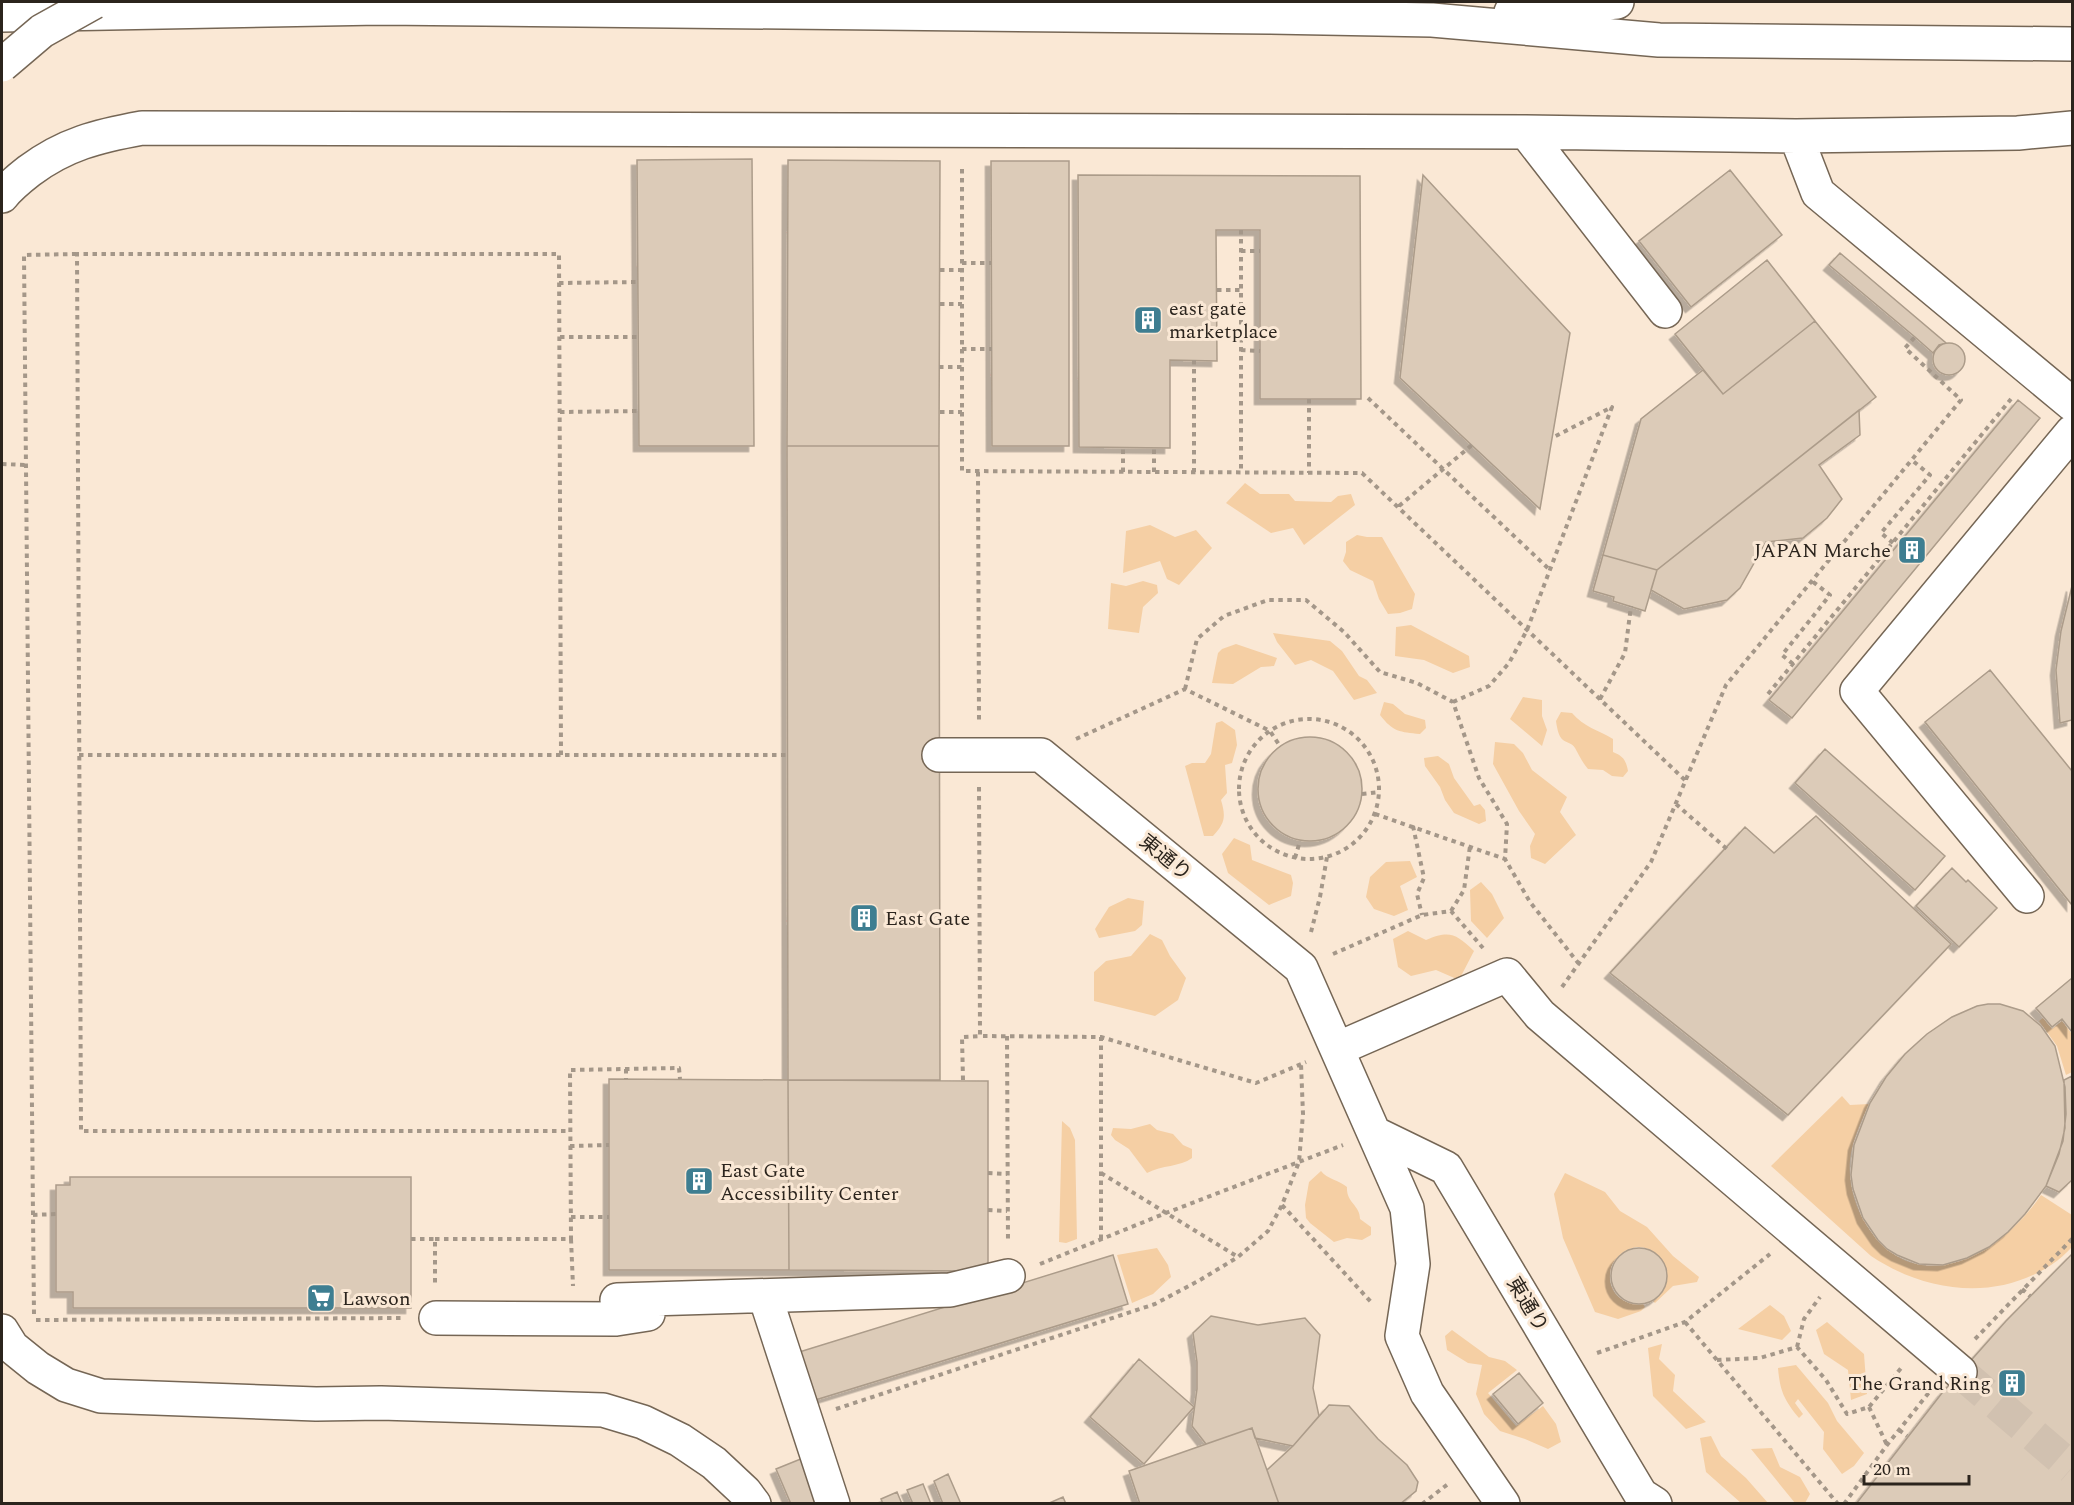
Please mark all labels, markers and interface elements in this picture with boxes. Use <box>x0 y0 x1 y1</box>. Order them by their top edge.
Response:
place label: east gate marketplace <box>1169 294 1278 347</box>
building icon: east gate marketplace <box>1132 304 1164 336</box>
building icon: JAPAN Marche <box>1896 534 1928 566</box>
place label: JAPAN Marche <box>1754 536 1891 566</box>
street label: 東通り <box>1133 827 1198 888</box>
building icon: East Gate <box>848 902 880 934</box>
place label: East Gate <box>885 904 970 934</box>
place label: East Gate Accessibility Center <box>720 1156 899 1209</box>
building icon: East Gate Accessibility Center <box>683 1165 715 1197</box>
street label: 東通り <box>1499 1271 1555 1338</box>
supermarket icon: Lawson <box>305 1282 337 1314</box>
place label: Lawson <box>342 1284 411 1314</box>
building icon: The Grand Ring <box>1996 1367 2028 1399</box>
place label: The Grand Ring <box>1848 1369 1991 1399</box>
scale bar <box>1864 1448 1969 1486</box>
text: 20 m <box>1873 1456 1911 1483</box>

